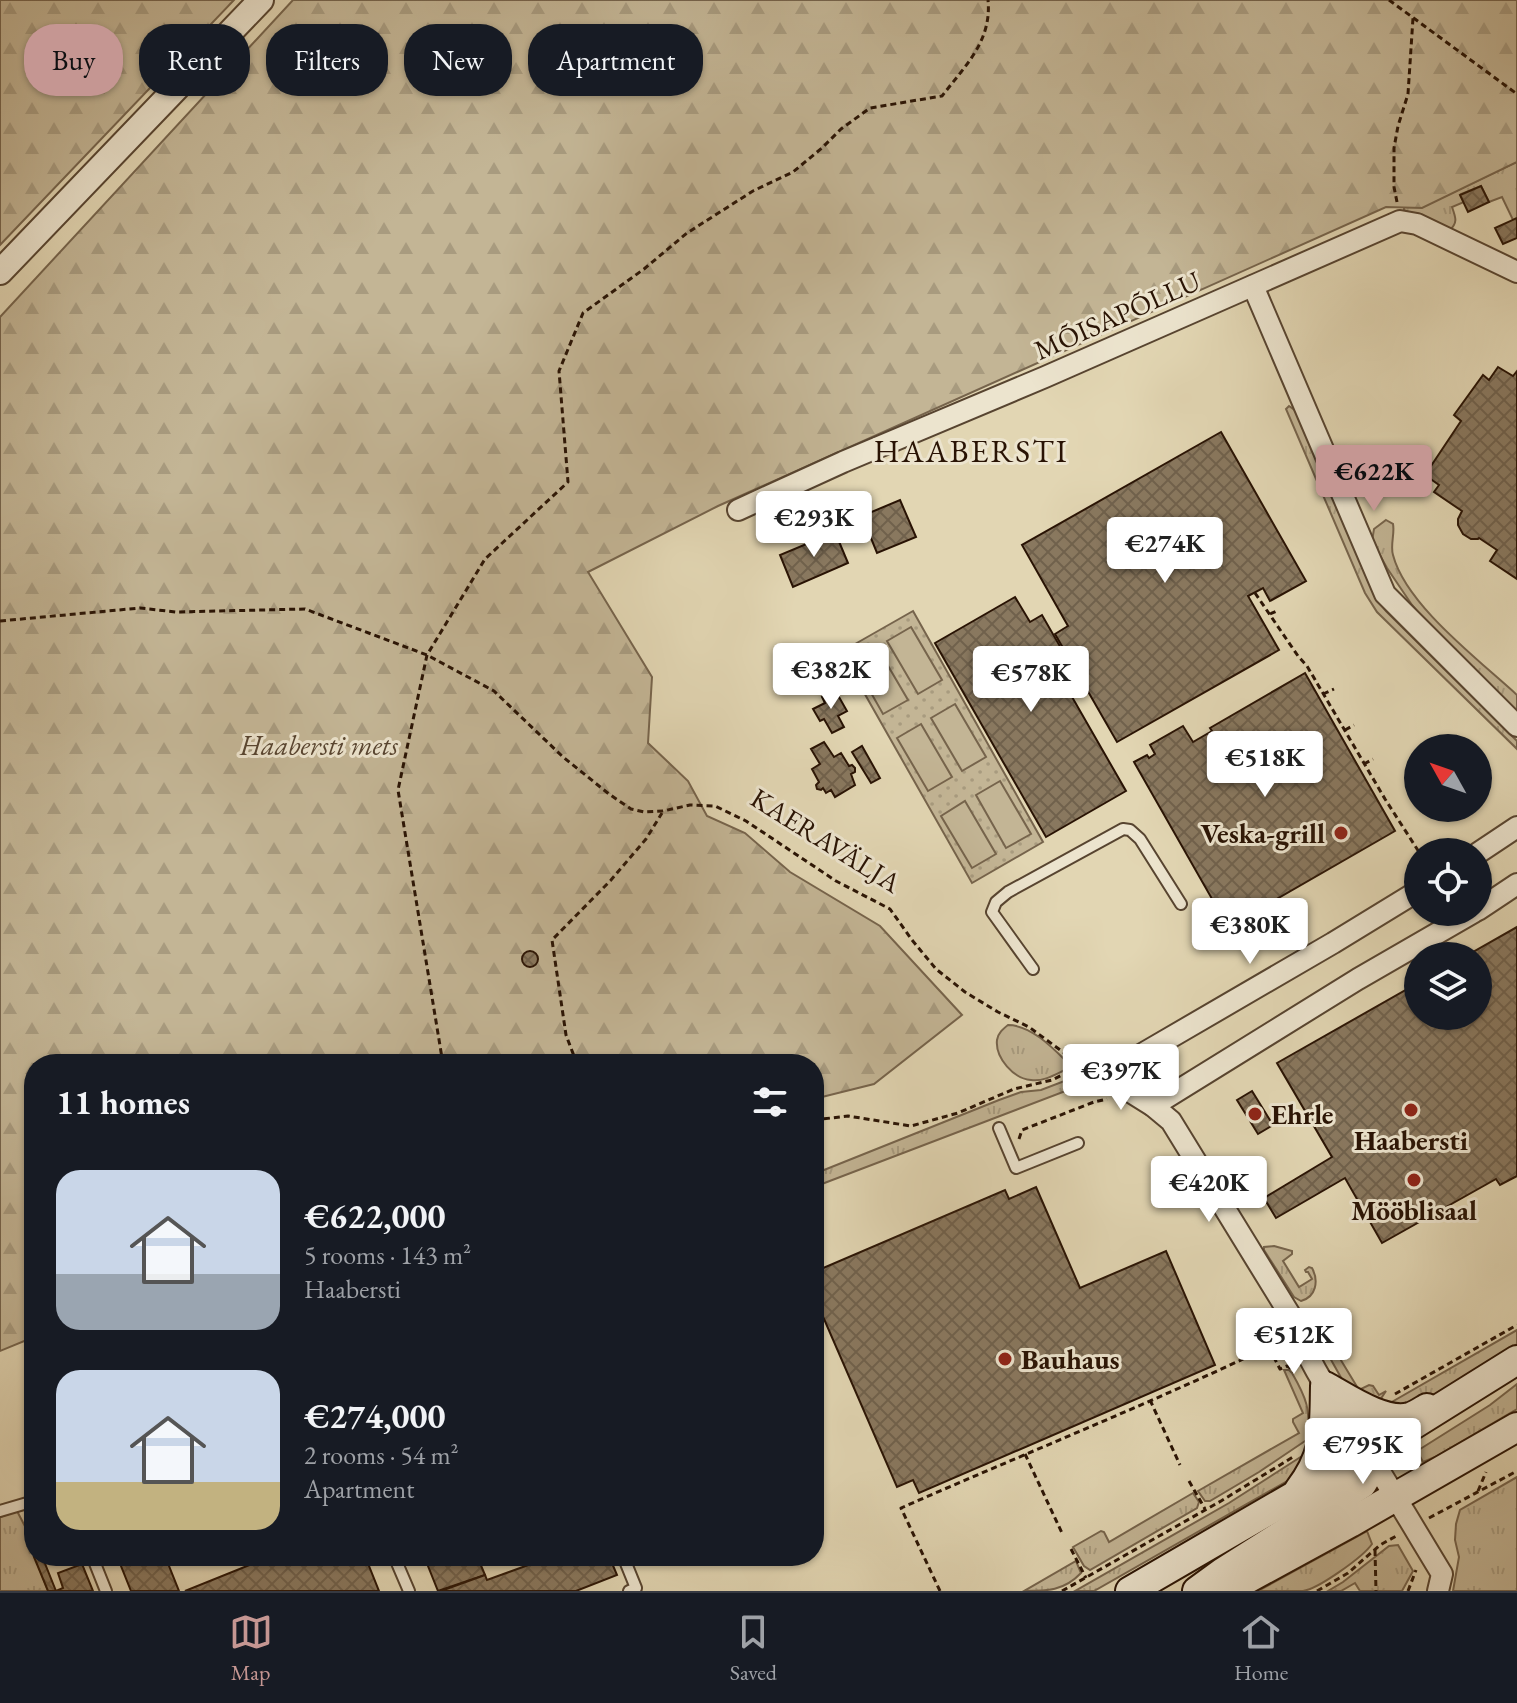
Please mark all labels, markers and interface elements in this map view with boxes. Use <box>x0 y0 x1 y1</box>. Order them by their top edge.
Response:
chip: Buy <box>24 24 123 96</box>
chip: Rent <box>139 24 250 96</box>
chip: Filters <box>266 24 388 96</box>
chip: New <box>404 24 512 96</box>
chip: Apartment <box>528 24 703 96</box>
street label: MÕISAPÕLLU <box>1028 262 1206 368</box>
district label: HAABERSTI <box>873 430 1069 472</box>
pin: €622K <box>1318 445 1430 513</box>
text: €622K <box>1334 454 1414 488</box>
pin: €293K <box>758 491 870 559</box>
text: €293K <box>774 500 854 534</box>
pin: €274K <box>1109 517 1221 585</box>
text: €274K <box>1125 526 1205 560</box>
pin: €382K <box>775 643 887 711</box>
pin: €578K <box>975 646 1087 714</box>
text: €382K <box>791 652 871 686</box>
text: €578K <box>991 655 1071 689</box>
park label: Haabersti mets <box>239 727 398 763</box>
pin: €518K <box>1209 731 1321 799</box>
north arrow <box>1404 734 1492 822</box>
map controls <box>1404 734 1492 1030</box>
text: €518K <box>1225 740 1305 774</box>
street label: KAERAVÄLJA <box>744 780 908 901</box>
place label: Veska-grill <box>1201 815 1325 851</box>
marker: Veska-grill <box>1332 824 1350 842</box>
button: locate <box>1404 838 1492 926</box>
pin: €380K <box>1194 898 1306 966</box>
text: €380K <box>1210 907 1290 941</box>
button: layers <box>1404 942 1492 1030</box>
pin: €397K <box>1065 1044 1177 1112</box>
text: €397K <box>1081 1053 1161 1087</box>
text: 11 homes <box>56 1080 190 1124</box>
icon: filters <box>748 1080 792 1124</box>
place label: Ehrle <box>1271 1096 1334 1132</box>
marker: Haabersti <box>1402 1101 1420 1119</box>
marker: Ehrle <box>1246 1105 1264 1123</box>
place label: Haabersti <box>1354 1122 1468 1158</box>
pin: €420K <box>1153 1156 1265 1224</box>
text: €420K <box>1169 1165 1249 1199</box>
marker: Mööblisaal <box>1405 1171 1423 1189</box>
place label: Mööblisaal <box>1351 1192 1477 1228</box>
text: €622,000 <box>304 1194 445 1238</box>
icon: home <box>120 1202 216 1298</box>
text: 5 rooms · 143 m² <box>304 1238 471 1272</box>
text: Haabersti <box>304 1272 401 1306</box>
pin: €512K <box>1238 1308 1350 1376</box>
text: €512K <box>1254 1317 1334 1351</box>
place label: Bauhaus <box>1021 1341 1120 1377</box>
marker: Bauhaus <box>996 1350 1014 1368</box>
text: €274,000 <box>304 1394 445 1438</box>
icon: home <box>120 1402 216 1498</box>
pin: €795K <box>1307 1418 1419 1486</box>
text: €795K <box>1323 1427 1403 1461</box>
text: 2 rooms · 54 m² <box>304 1438 459 1472</box>
text: Apartment <box>304 1472 414 1506</box>
tab: Map <box>229 1610 273 1687</box>
tab: Saved <box>730 1610 777 1687</box>
tab: Home <box>1234 1610 1288 1687</box>

